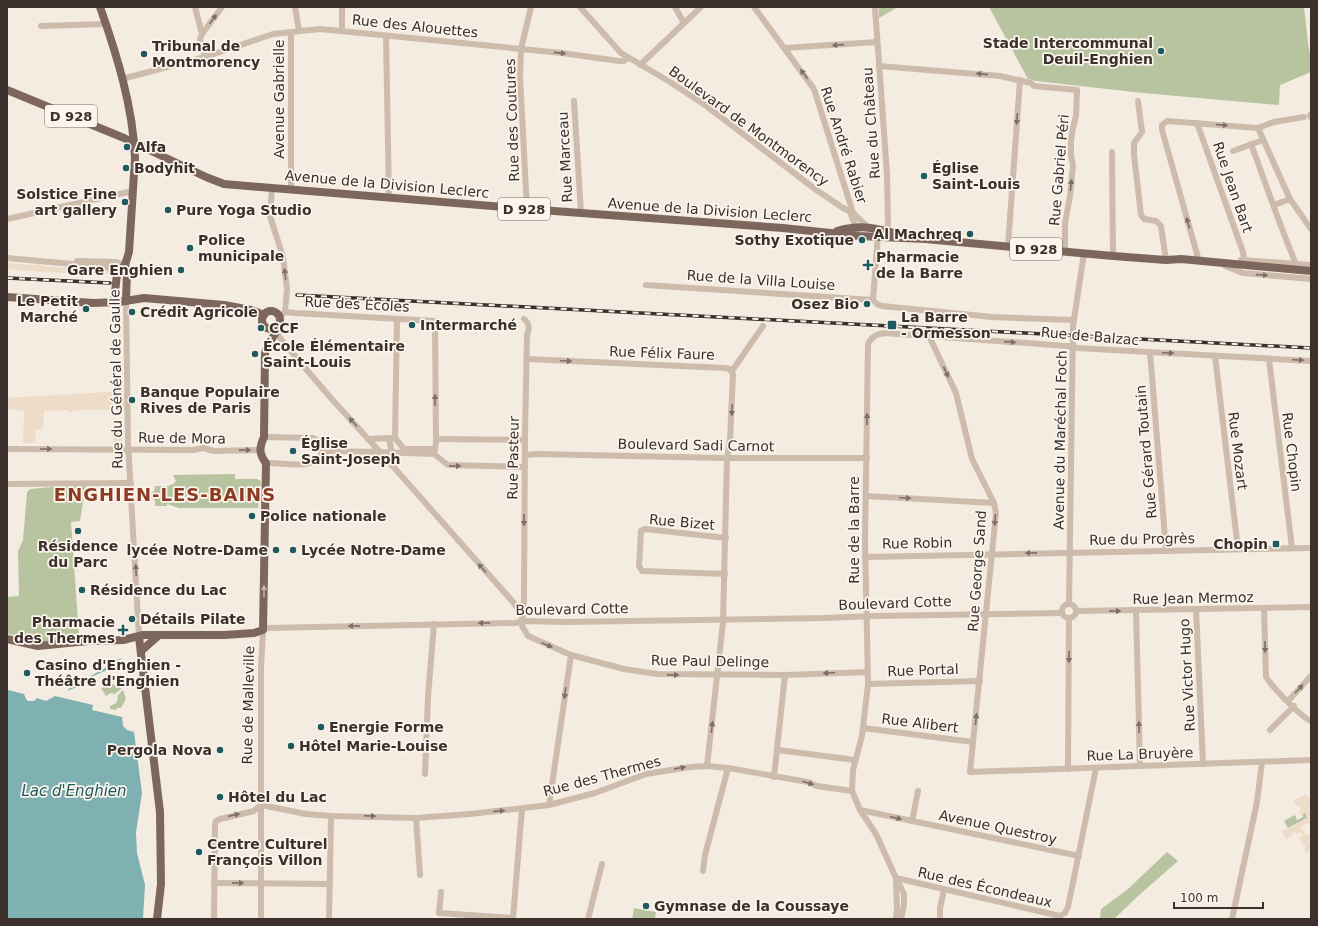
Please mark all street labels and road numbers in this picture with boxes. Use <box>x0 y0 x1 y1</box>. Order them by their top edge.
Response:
street label: Rue des Alouettes <box>351 11 479 41</box>
street label: Avenue Gabrielle <box>271 39 287 159</box>
street label: Rue des Coutures <box>502 58 522 182</box>
street label: Boulevard de Montmorency <box>666 63 832 189</box>
street label: Rue du Château <box>859 67 883 179</box>
street label: Rue André Rabier <box>818 84 871 206</box>
road number: D 928 <box>45 105 97 127</box>
street label: Rue Marceau <box>555 111 575 203</box>
street label: Rue Gabriel Péri <box>1046 113 1072 227</box>
street label: Rue Jean Bart <box>1210 139 1256 235</box>
street label: Avenue de la Division Leclerc <box>284 167 490 201</box>
street label: Avenue de la Division Leclerc <box>607 195 813 225</box>
road number: D 928 <box>498 198 550 220</box>
road number: D 928 <box>1010 238 1062 260</box>
street label: Rue de la Villa Louise <box>686 267 836 293</box>
street label: Rue du Général de Gaulle <box>106 289 126 469</box>
street label: Rue des Écoles <box>304 293 410 315</box>
street label: Rue de Balzac <box>1040 324 1140 348</box>
street label: Rue Félix Faure <box>609 343 715 363</box>
street label: Avenue du Maréchal Foch <box>1050 350 1070 530</box>
street label: Rue Gérard Toutain <box>1132 384 1160 520</box>
street label: Rue Mozart <box>1225 411 1251 492</box>
street label: Rue Chopin <box>1279 411 1305 493</box>
street label: Rue Pasteur <box>504 416 522 500</box>
street label: Rue de Mora <box>138 429 226 447</box>
street label: Boulevard Sadi Carnot <box>617 436 775 454</box>
street label: Rue de la Barre <box>846 476 862 584</box>
street label: Rue George Sand <box>965 510 989 632</box>
street label: Rue Bizet <box>648 511 716 533</box>
street label: Rue du Progrès <box>1089 530 1195 548</box>
street label: Rue Robin <box>882 534 952 552</box>
street label: Rue Jean Mermoz <box>1132 589 1254 607</box>
street label: Boulevard Cotte <box>838 593 952 613</box>
street label: Boulevard Cotte <box>515 600 629 618</box>
street label: Rue Victor Hugo <box>1176 618 1198 732</box>
street label: Rue de Malleville <box>239 646 257 764</box>
street label: Rue Paul Delinge <box>651 652 769 670</box>
street label: Rue Portal <box>887 661 959 679</box>
street label: Rue Alibert <box>881 710 960 736</box>
street label: Rue La Bruyère <box>1086 744 1194 764</box>
street label: Rue des Thermes <box>541 753 663 799</box>
street label: Avenue Questroy <box>938 807 1058 847</box>
street label: Rue des Écondeaux <box>916 864 1054 910</box>

